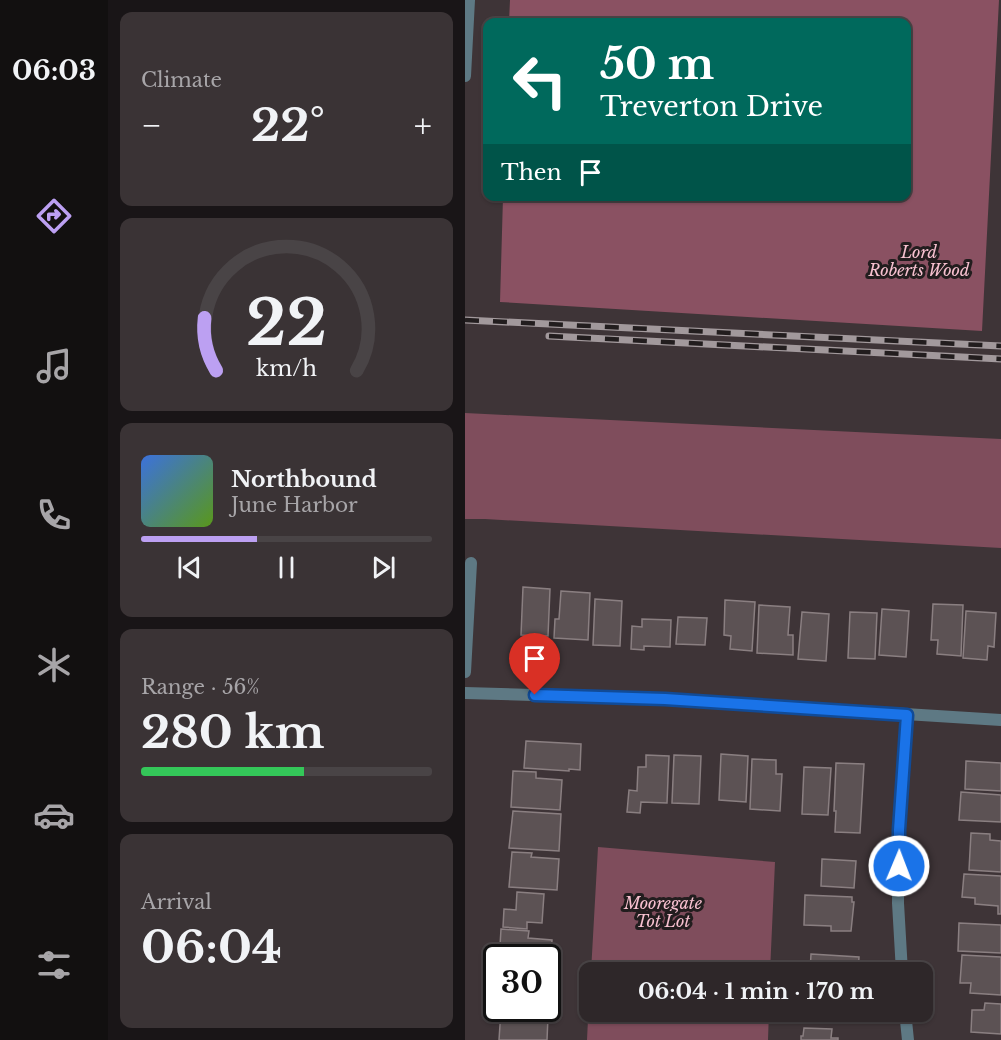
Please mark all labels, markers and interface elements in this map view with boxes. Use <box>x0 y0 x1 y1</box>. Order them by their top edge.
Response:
text: 50 m <box>600 38 714 90</box>
icon: left <box>501 42 579 120</box>
text: 06:03 <box>12 54 96 87</box>
text: Climate <box>141 68 222 92</box>
text: Treverton Drive <box>600 90 823 123</box>
text: 22° <box>251 97 325 153</box>
text: − <box>141 105 162 146</box>
text: + <box>414 105 432 146</box>
icon: arrive <box>574 156 607 189</box>
text: Then <box>501 159 562 186</box>
icon: directions <box>33 195 75 237</box>
park label: Lord Roberts Wood <box>867 242 970 280</box>
text: 22 <box>246 285 327 363</box>
icon: music <box>33 345 75 387</box>
text: km/h <box>256 356 317 383</box>
text: Northbound <box>231 466 377 493</box>
text: June Harbor <box>231 493 358 517</box>
icon: phone <box>33 494 75 536</box>
icon: previous <box>173 551 206 584</box>
icon: pause <box>270 551 303 584</box>
icon: next <box>367 551 400 584</box>
pin <box>509 633 560 695</box>
icon: arrive <box>518 642 551 675</box>
icon: climate <box>33 644 75 686</box>
text: Range · 56% <box>141 675 260 699</box>
text: 280 km <box>141 704 324 760</box>
icon: car <box>33 794 75 836</box>
position arrow <box>867 834 931 898</box>
text: Arrival <box>141 890 212 914</box>
park label: Mooregate Tot Lot <box>623 893 703 931</box>
text: 06:04 <box>141 919 282 975</box>
icon: filters <box>33 944 75 986</box>
speed limit sign: 30 <box>483 944 561 1022</box>
text: 06:04 · 1 min · 170 m <box>638 978 874 1005</box>

